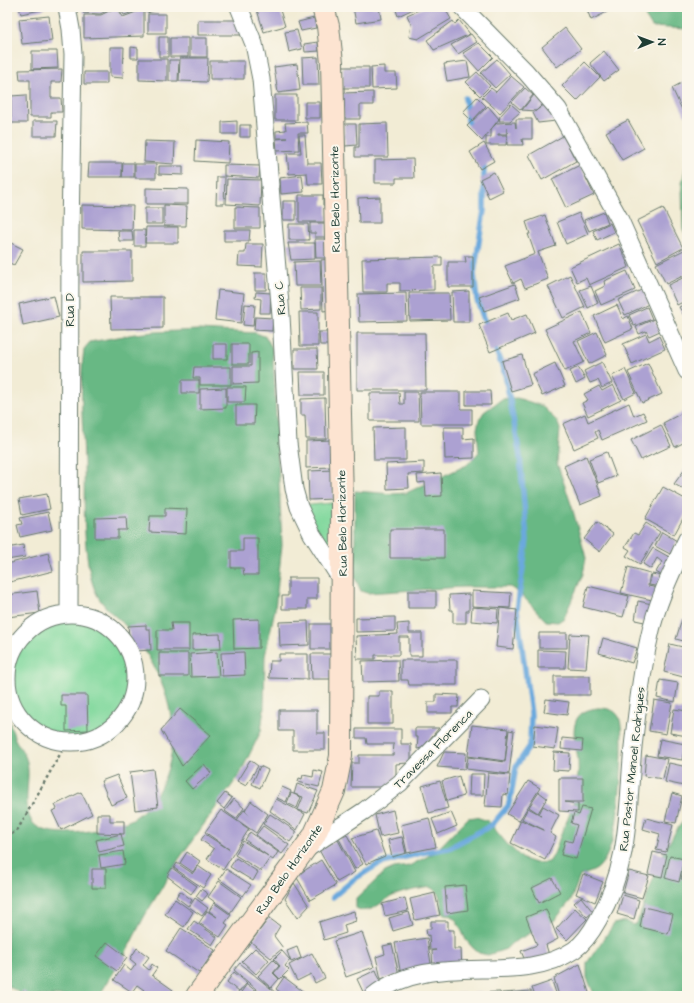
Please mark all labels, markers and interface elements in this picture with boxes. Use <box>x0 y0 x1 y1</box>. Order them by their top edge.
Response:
north arrow <box>632 22 672 62</box>
text: N <box>654 38 669 46</box>
street label: Rua Belo Horizonte <box>326 145 345 252</box>
street label: Rua C <box>271 280 290 316</box>
street label: Rua D <box>62 293 79 327</box>
street label: Rua Belo Horizonte <box>333 469 352 576</box>
street label: Rua Pastor Manoel Rodrigues <box>615 686 651 852</box>
street label: Travessa Florenca <box>390 706 477 793</box>
street label: Rua Belo Horizonte <box>252 820 327 918</box>

